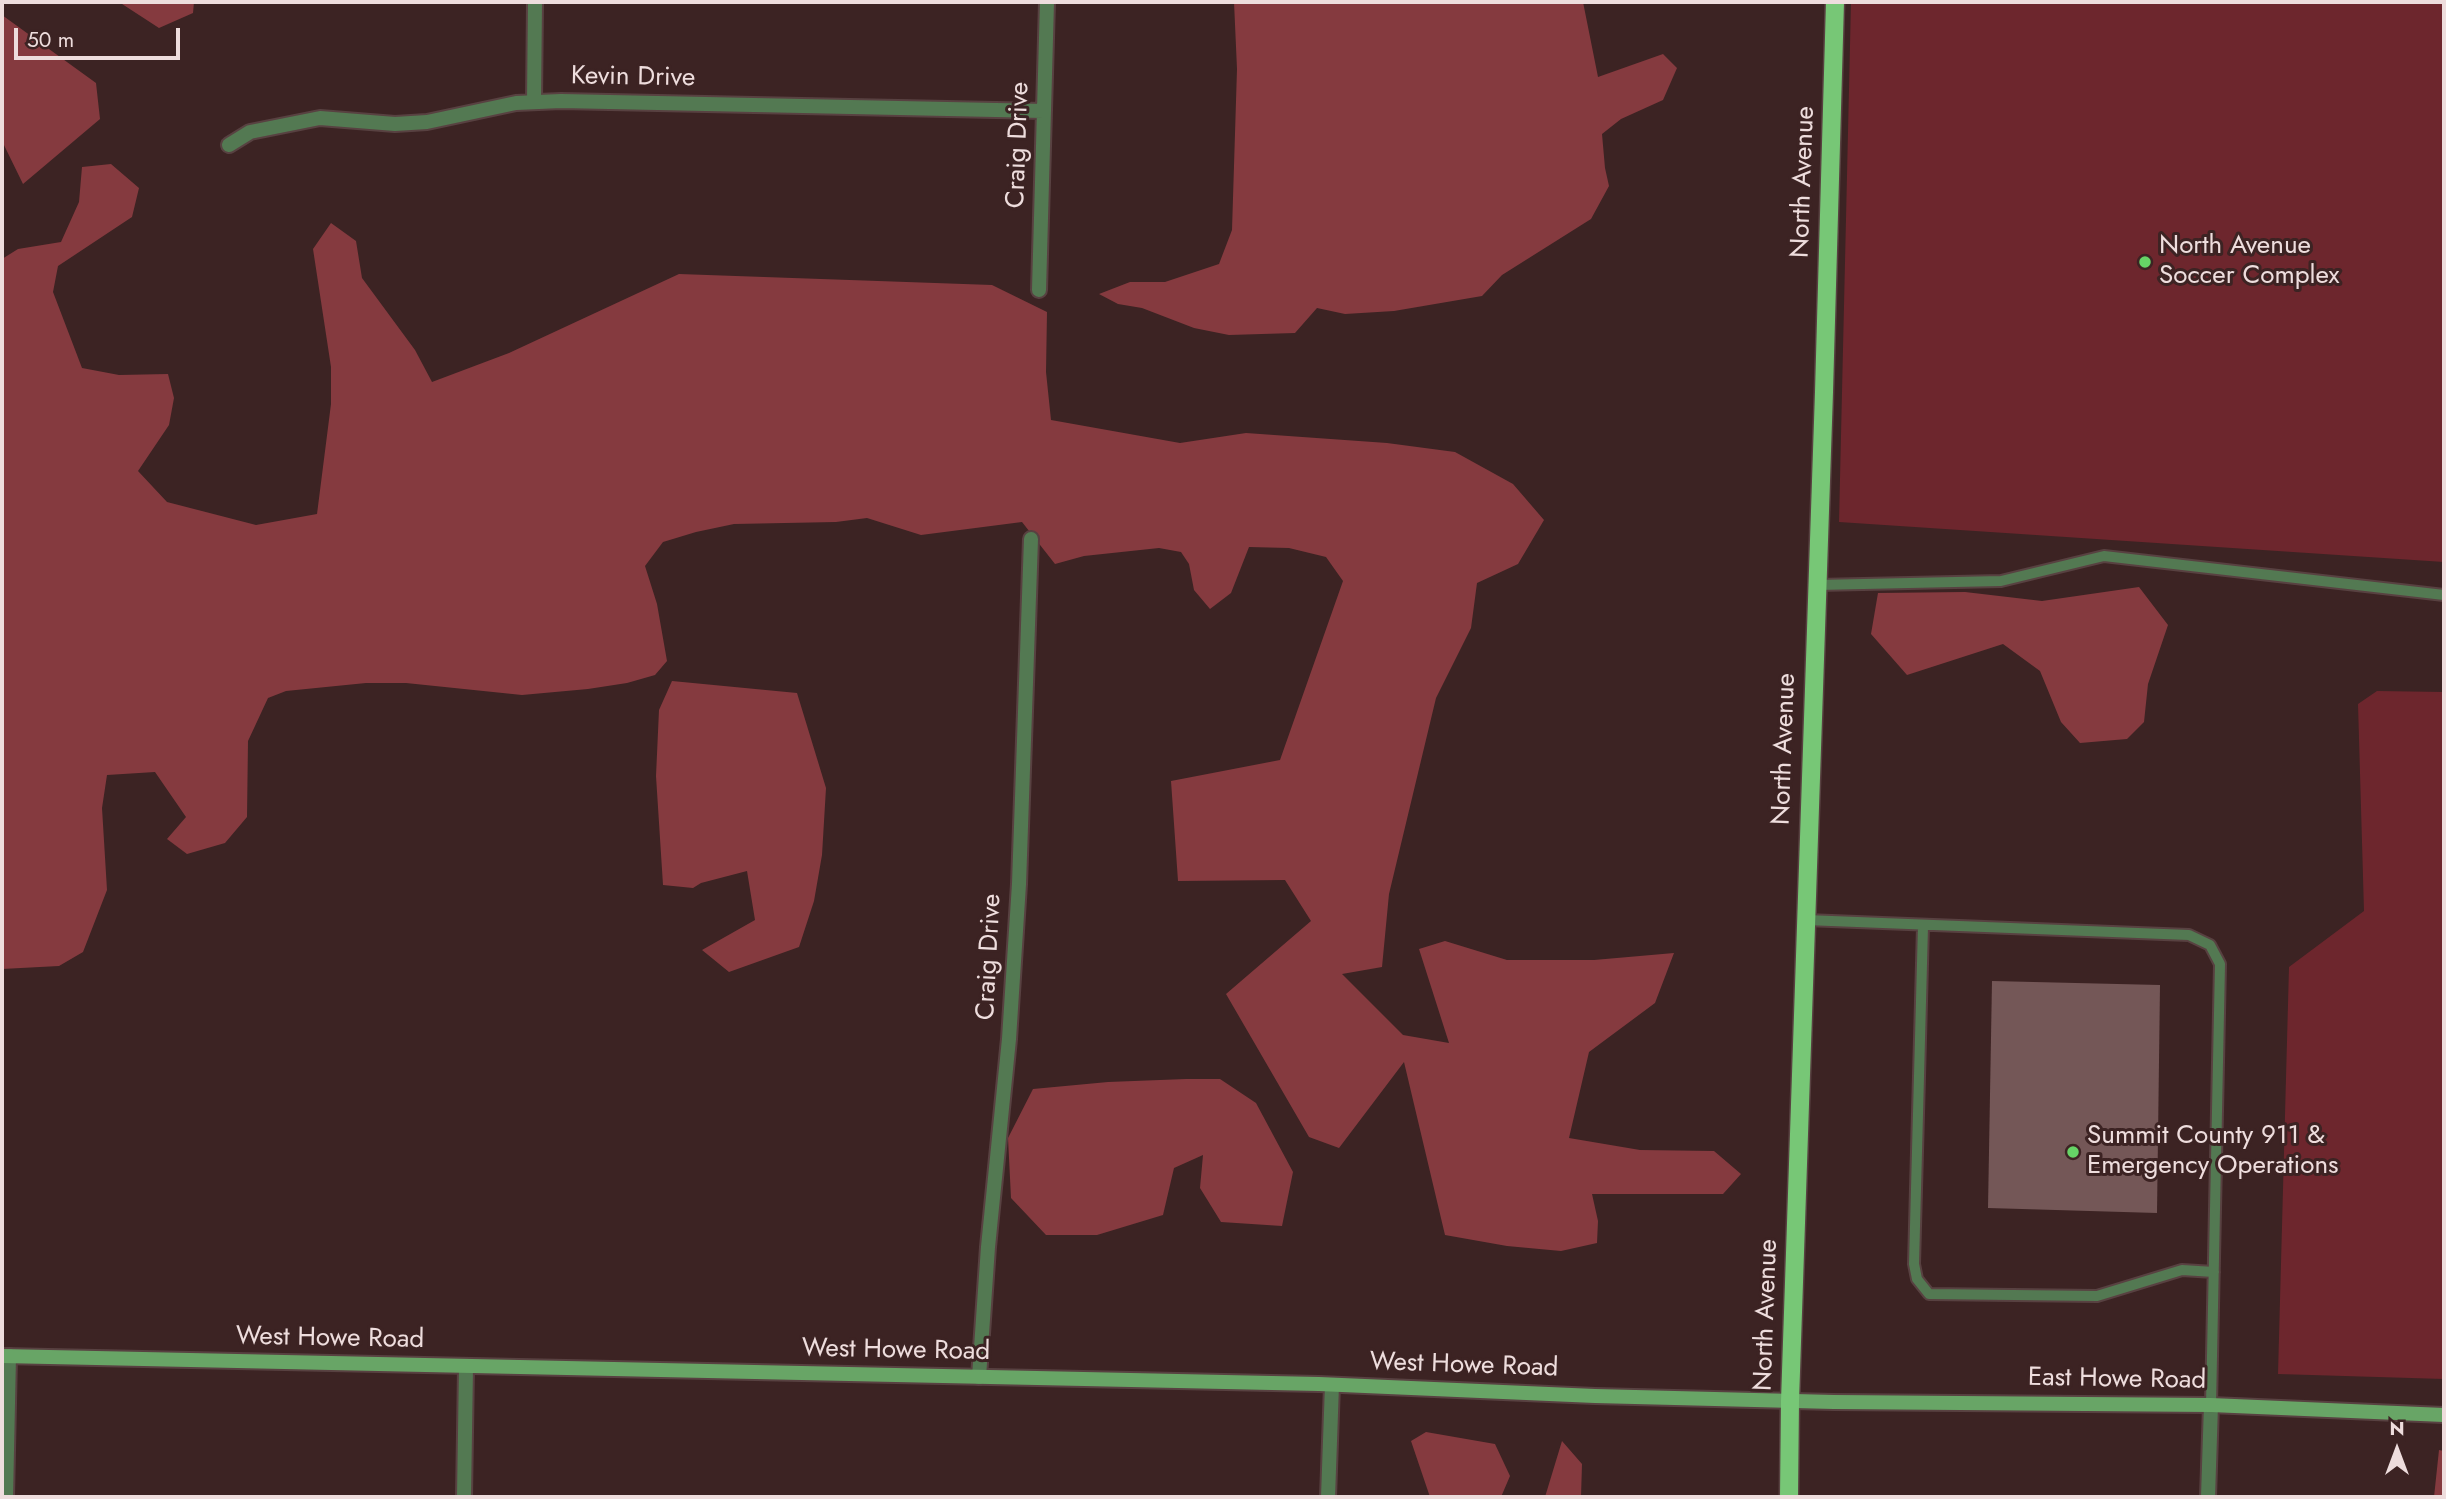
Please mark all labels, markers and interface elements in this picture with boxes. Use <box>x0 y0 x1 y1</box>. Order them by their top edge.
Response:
scale bar <box>18 14 184 58</box>
text: 50 m <box>27 25 74 55</box>
street label: Kevin Drive <box>571 61 695 95</box>
street label: Craig Drive <box>1001 81 1037 209</box>
street label: North Avenue <box>1786 106 1822 258</box>
place label: North Avenue Soccer Complex <box>2159 231 2339 292</box>
marker: North Avenue Soccer Complex <box>2137 254 2153 270</box>
street label: North Avenue <box>1767 673 1803 825</box>
street label: Craig Drive <box>971 893 1009 1021</box>
place label: Summit County 911 & Emergency Operations <box>2087 1121 2339 1182</box>
marker: Summit County 911 & Emergency Operations <box>2065 1144 2081 1160</box>
street label: North Avenue <box>1749 1239 1785 1391</box>
street label: West Howe Road <box>235 1322 425 1356</box>
street label: West Howe Road <box>801 1334 991 1368</box>
street label: West Howe Road <box>1369 1347 1559 1385</box>
street label: East Howe Road <box>2028 1363 2206 1397</box>
north arrow <box>2362 1415 2432 1485</box>
text: N <box>2389 1415 2405 1442</box>

